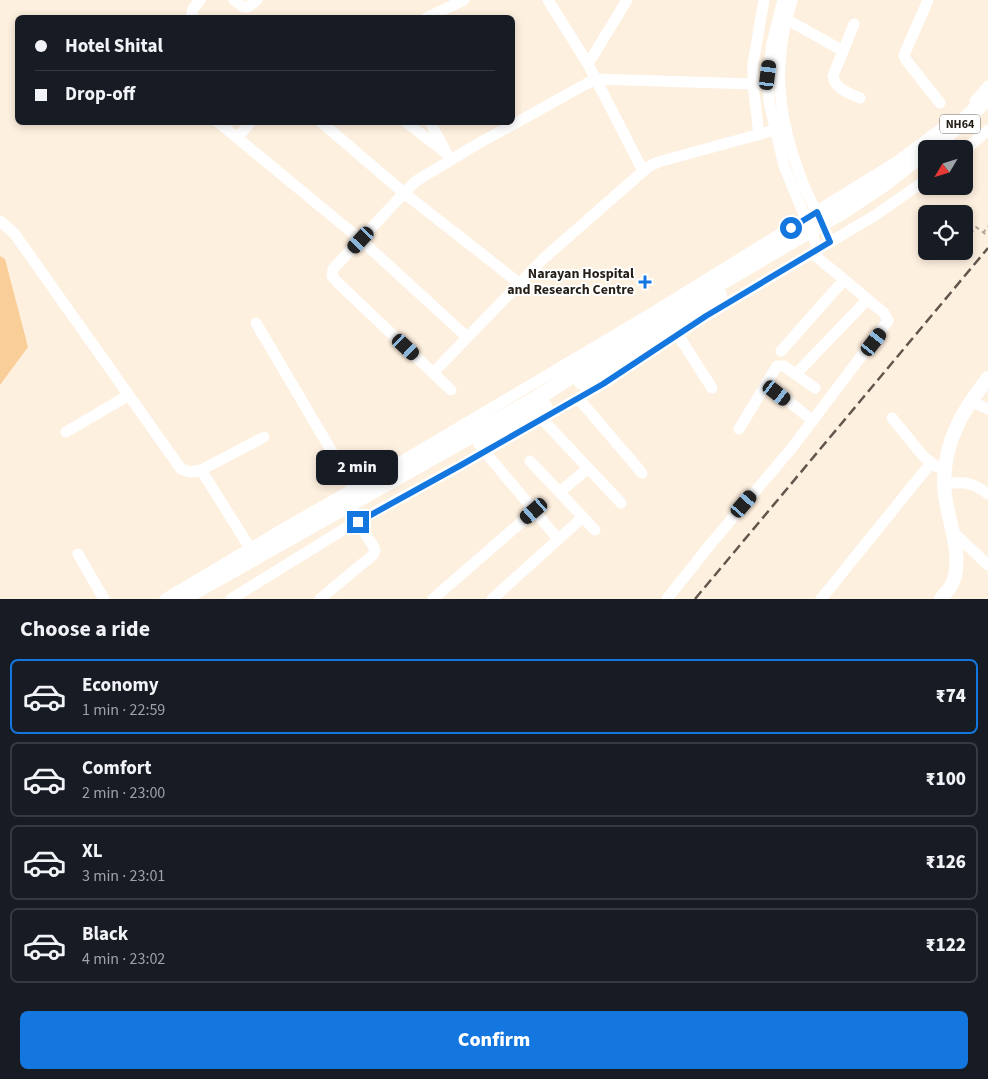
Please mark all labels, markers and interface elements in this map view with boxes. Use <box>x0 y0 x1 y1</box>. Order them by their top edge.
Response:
text: Hotel Shital <box>65 33 163 60</box>
car <box>758 59 777 91</box>
text: Drop-off <box>65 81 135 108</box>
road number: NH64 <box>940 115 980 134</box>
north arrow <box>918 140 972 195</box>
map controls <box>918 140 973 260</box>
button: locate <box>918 205 973 260</box>
route start <box>780 217 802 239</box>
car <box>345 224 376 256</box>
place label: Narayan Hospital and Research Centre <box>507 264 634 300</box>
marker: Narayan Hospital and Research Centre <box>638 275 652 289</box>
car <box>858 326 889 358</box>
car <box>389 331 422 363</box>
car <box>760 378 793 408</box>
callout: 2 min <box>317 450 399 484</box>
text: 2 min <box>337 456 377 478</box>
car <box>728 488 759 520</box>
car <box>517 495 550 527</box>
route end <box>347 511 369 533</box>
text: Choose a ride <box>20 613 150 645</box>
text: Economy <box>82 672 159 699</box>
icon: car <box>22 674 67 719</box>
text: ₹74 <box>936 683 966 710</box>
text: 1 min · 22:59 <box>82 699 165 721</box>
text: Comfort <box>82 755 152 782</box>
icon: car <box>22 757 67 802</box>
text: ₹100 <box>925 766 966 793</box>
text: 2 min · 23:00 <box>82 782 165 804</box>
text: XL <box>82 838 103 865</box>
icon: car <box>22 840 67 885</box>
text: ₹126 <box>925 849 966 876</box>
text: 3 min · 23:01 <box>82 865 165 887</box>
text: Black <box>82 921 128 948</box>
icon: car <box>22 923 67 968</box>
text: ₹122 <box>925 932 966 959</box>
text: 4 min · 23:02 <box>82 948 165 970</box>
button: Confirm <box>20 1011 968 1069</box>

